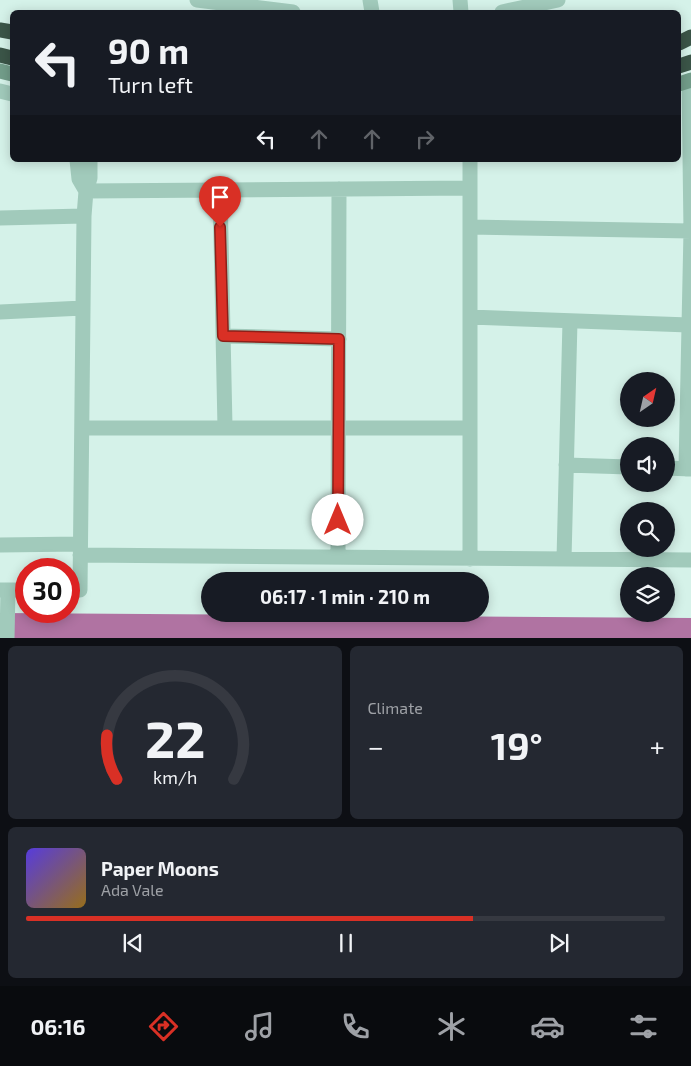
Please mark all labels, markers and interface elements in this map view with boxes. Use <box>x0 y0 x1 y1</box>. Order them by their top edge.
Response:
text: 90 m <box>108 29 189 71</box>
icon: left <box>25 30 90 95</box>
text: Turn left <box>108 71 193 97</box>
icon: left <box>252 125 280 153</box>
icon: ahead <box>305 125 333 153</box>
icon: ahead <box>358 125 386 153</box>
icon: right <box>411 125 439 153</box>
pin <box>199 176 241 227</box>
icon: arrive <box>206 183 234 211</box>
north arrow <box>620 372 675 428</box>
map controls <box>620 372 675 622</box>
button: sound <box>620 437 675 492</box>
position arrow <box>311 493 363 545</box>
button: search <box>620 502 675 557</box>
speed limit sign: 30 <box>15 558 80 623</box>
button: layers <box>620 567 675 622</box>
text: 06:17 · 1 min · 210 m <box>260 585 430 608</box>
text: Climate <box>368 698 423 717</box>
text: 22 <box>145 706 205 768</box>
text: 19° <box>491 722 543 768</box>
text: − <box>368 729 384 763</box>
text: + <box>650 729 665 763</box>
text: km/h <box>153 766 197 788</box>
text: Paper Moons <box>101 857 219 880</box>
text: Ada Vale <box>101 880 164 899</box>
icon: previous <box>119 929 147 957</box>
icon: pause <box>332 929 360 957</box>
icon: next <box>545 929 573 957</box>
icon: directions <box>146 1009 181 1044</box>
icon: music <box>242 1009 277 1044</box>
icon: phone <box>338 1009 373 1044</box>
icon: climate <box>434 1009 469 1044</box>
icon: car <box>530 1009 565 1044</box>
icon: filters <box>626 1009 661 1044</box>
text: 06:16 <box>30 1013 85 1039</box>

